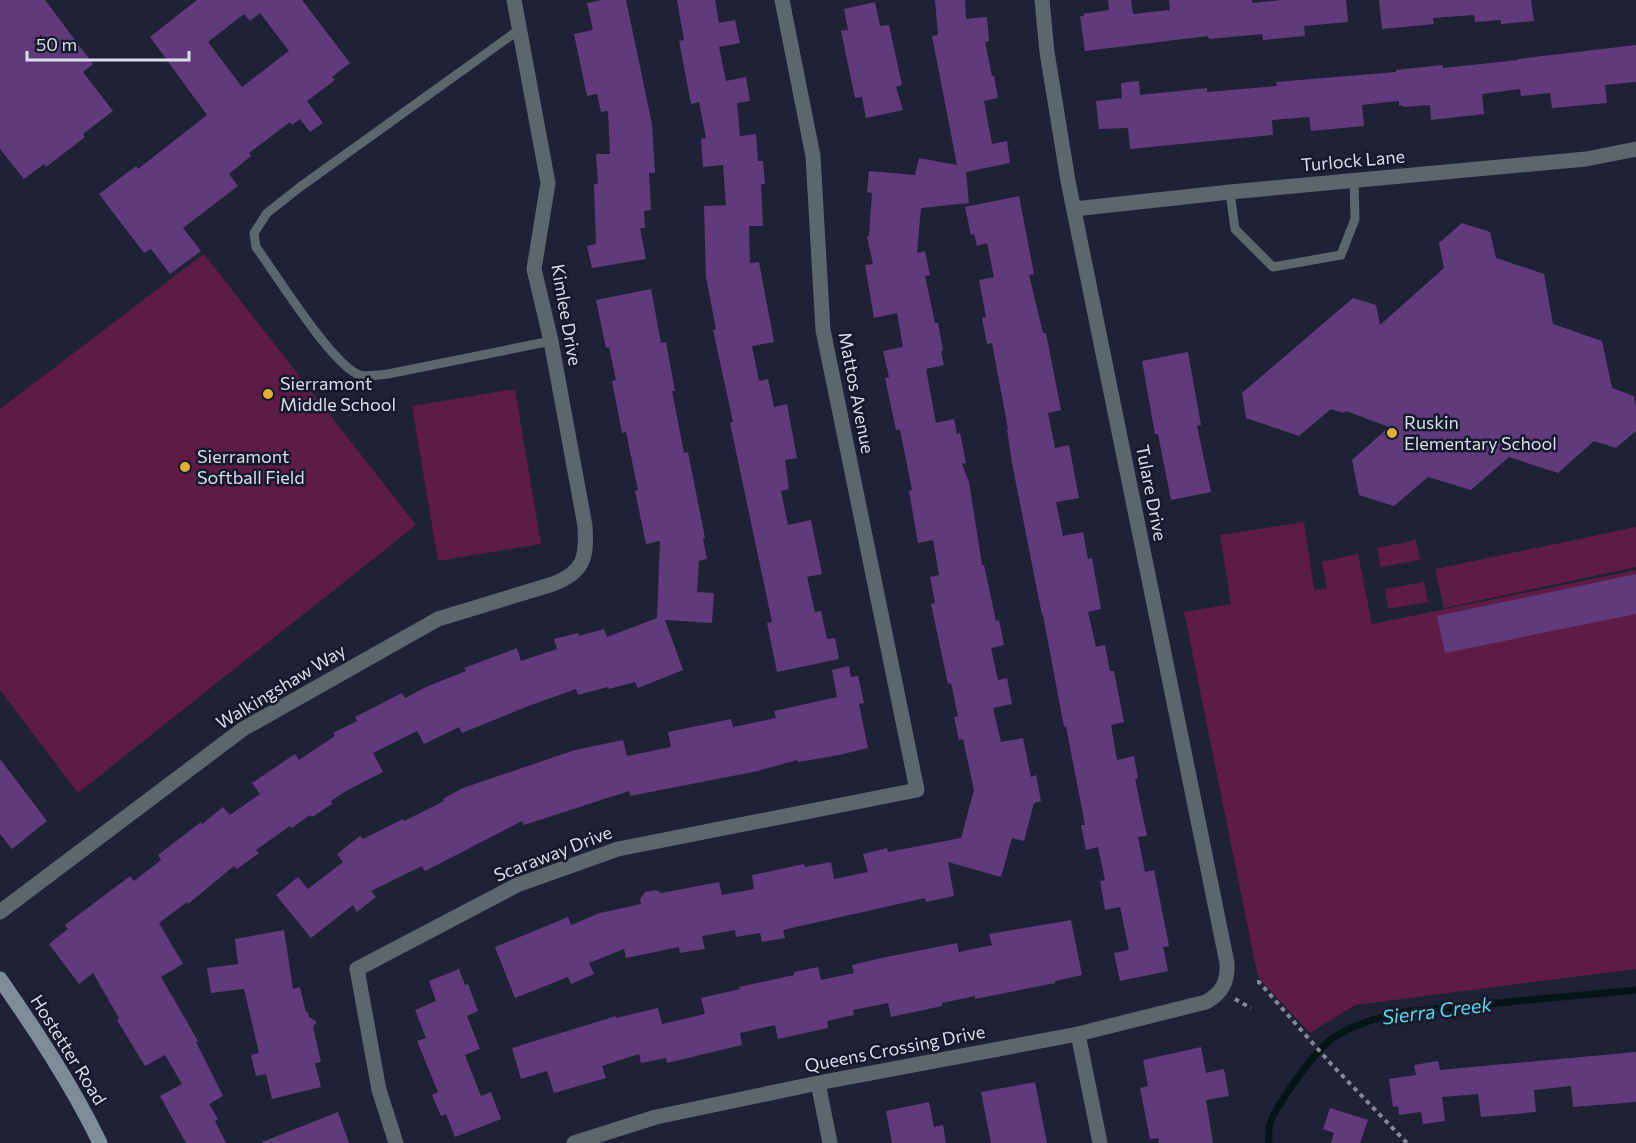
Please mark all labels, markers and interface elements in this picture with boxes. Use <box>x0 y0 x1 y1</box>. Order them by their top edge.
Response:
scale bar <box>27 24 189 62</box>
text: 50 m <box>36 33 77 55</box>
street label: Turlock Lane <box>1300 145 1406 176</box>
street label: Kimlee Drive <box>547 262 587 367</box>
street label: Mattos Avenue <box>834 330 880 455</box>
place label: Sierramont Middle School <box>280 372 396 415</box>
marker: Sierramont Middle School <box>261 387 275 401</box>
place label: Ruskin Elementary School <box>1404 411 1557 454</box>
marker: Ruskin Elementary School <box>1385 426 1399 440</box>
street label: Tulare Drive <box>1132 443 1172 543</box>
place label: Sierramont Softball Field <box>197 445 305 488</box>
marker: Sierramont Softball Field <box>178 460 192 474</box>
street label: Walkingshaw Way <box>212 639 349 734</box>
street label: Scaraway Drive <box>490 820 615 886</box>
street label: Hostetter Road <box>26 990 111 1109</box>
water label: Sierra Creek <box>1380 991 1494 1029</box>
street label: Queens Crossing Drive <box>803 1020 987 1076</box>

